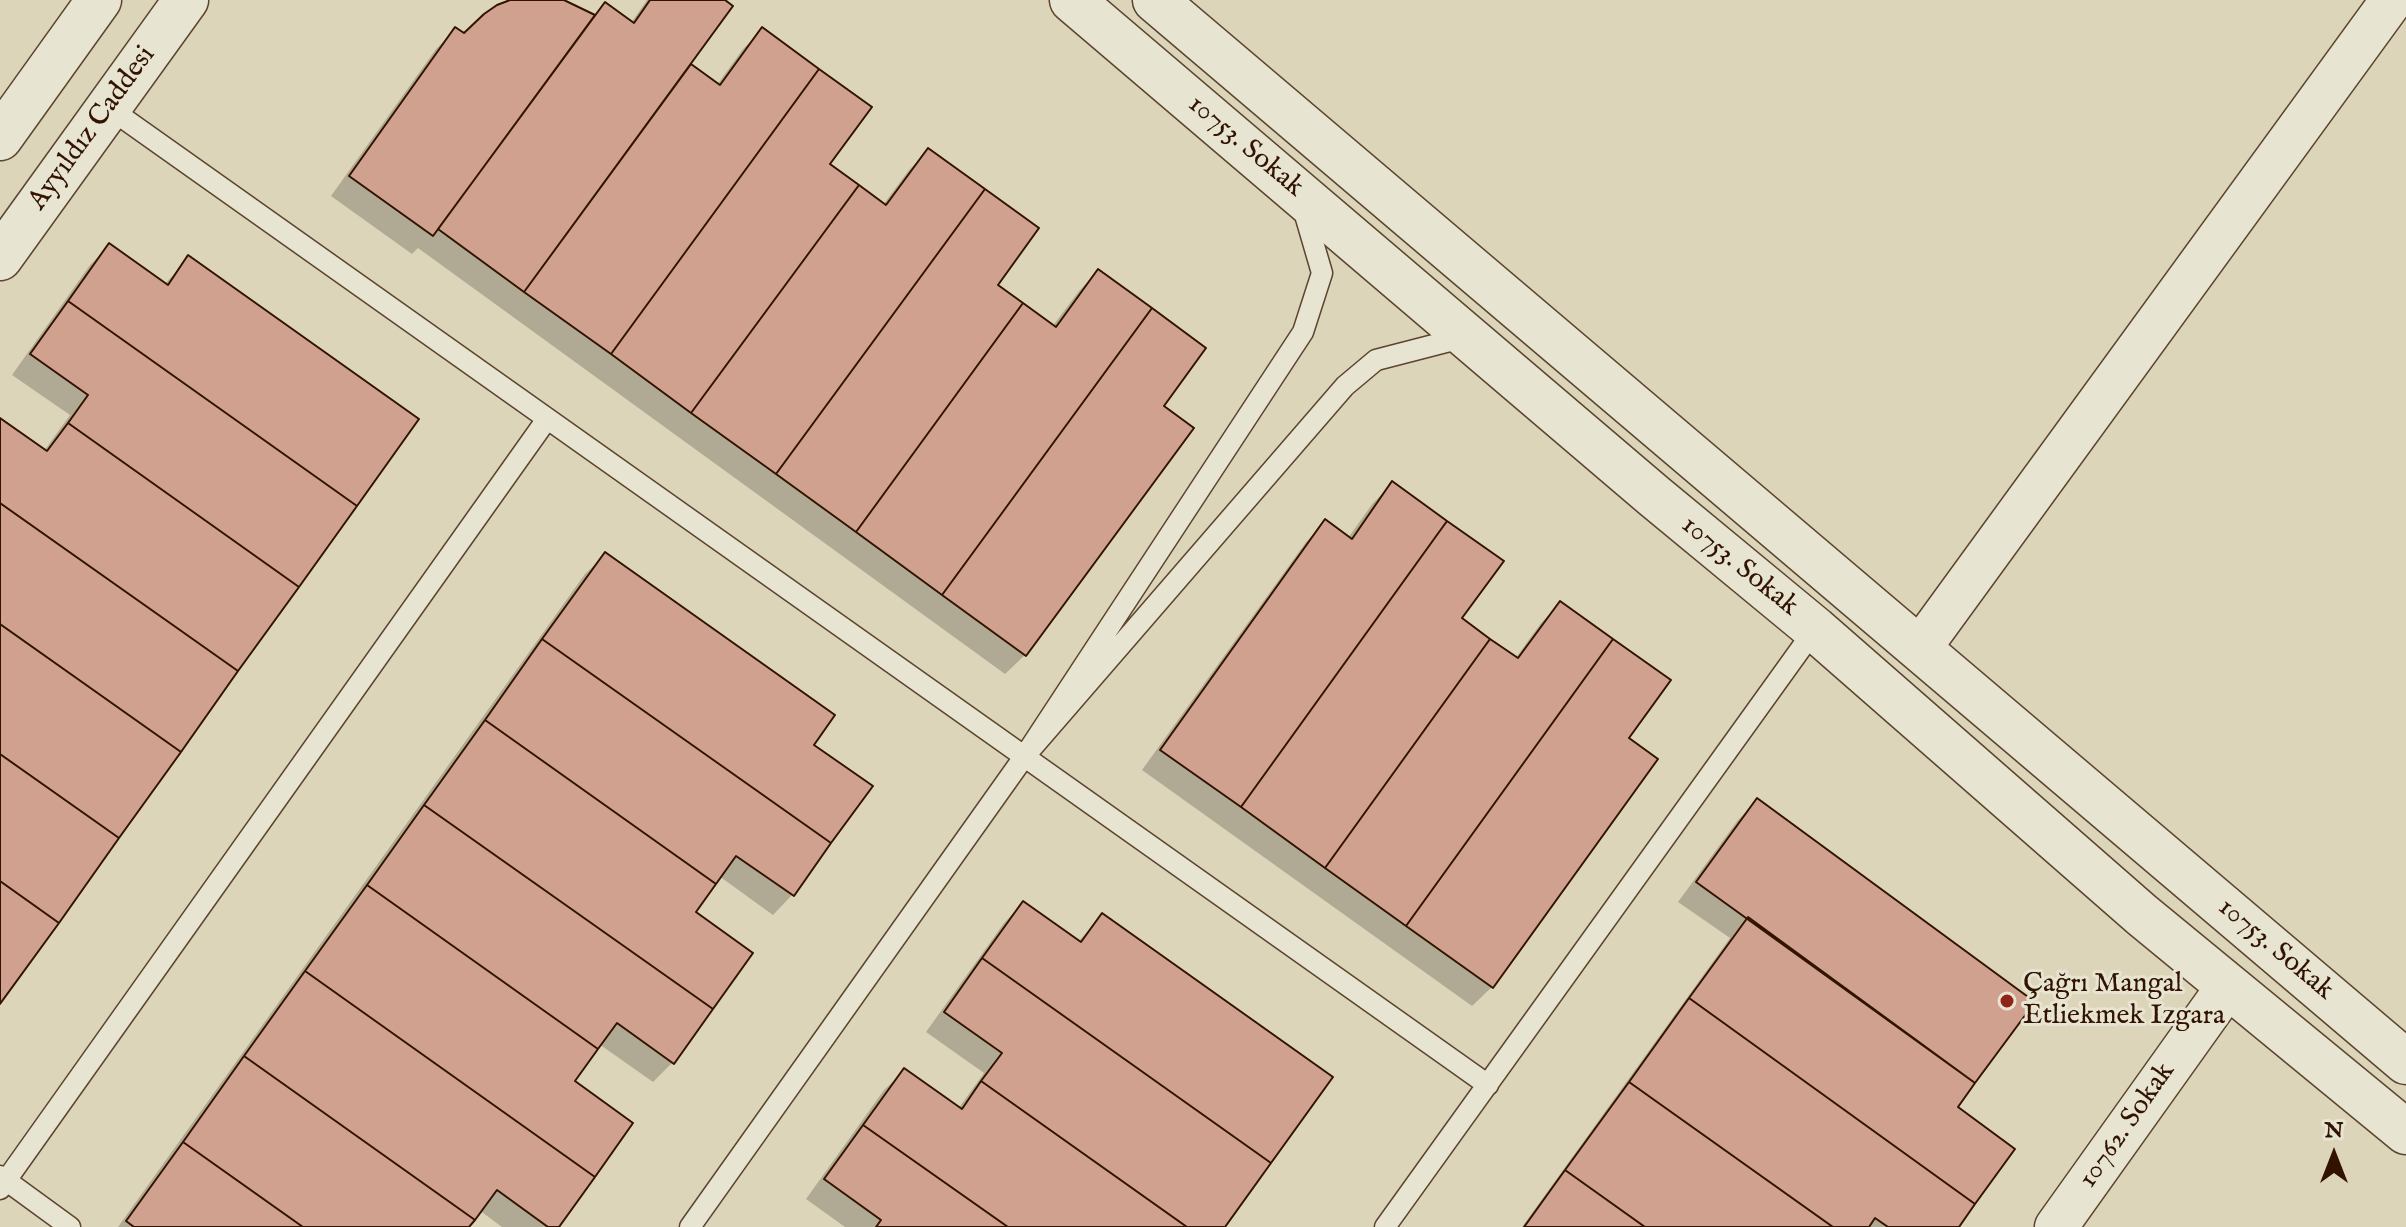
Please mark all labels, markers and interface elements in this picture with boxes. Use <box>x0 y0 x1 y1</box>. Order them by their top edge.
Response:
street label: Ayyıldız Caddesi <box>22 40 164 218</box>
street label: 10753. Sokak <box>1180 89 1310 205</box>
street label: 10753. Sokak <box>1674 509 1804 625</box>
street label: 10753. Sokak <box>2210 892 2340 1008</box>
place label: Çağrı Mangal Etliekmek Izgara <box>2023 968 2225 1034</box>
marker: Çağrı Mangal Etliekmek Izgara <box>1998 992 2016 1010</box>
street label: 10762. Sokak <box>2072 1057 2184 1195</box>
north arrow <box>2294 1115 2374 1195</box>
text: N <box>2324 1117 2344 1145</box>

